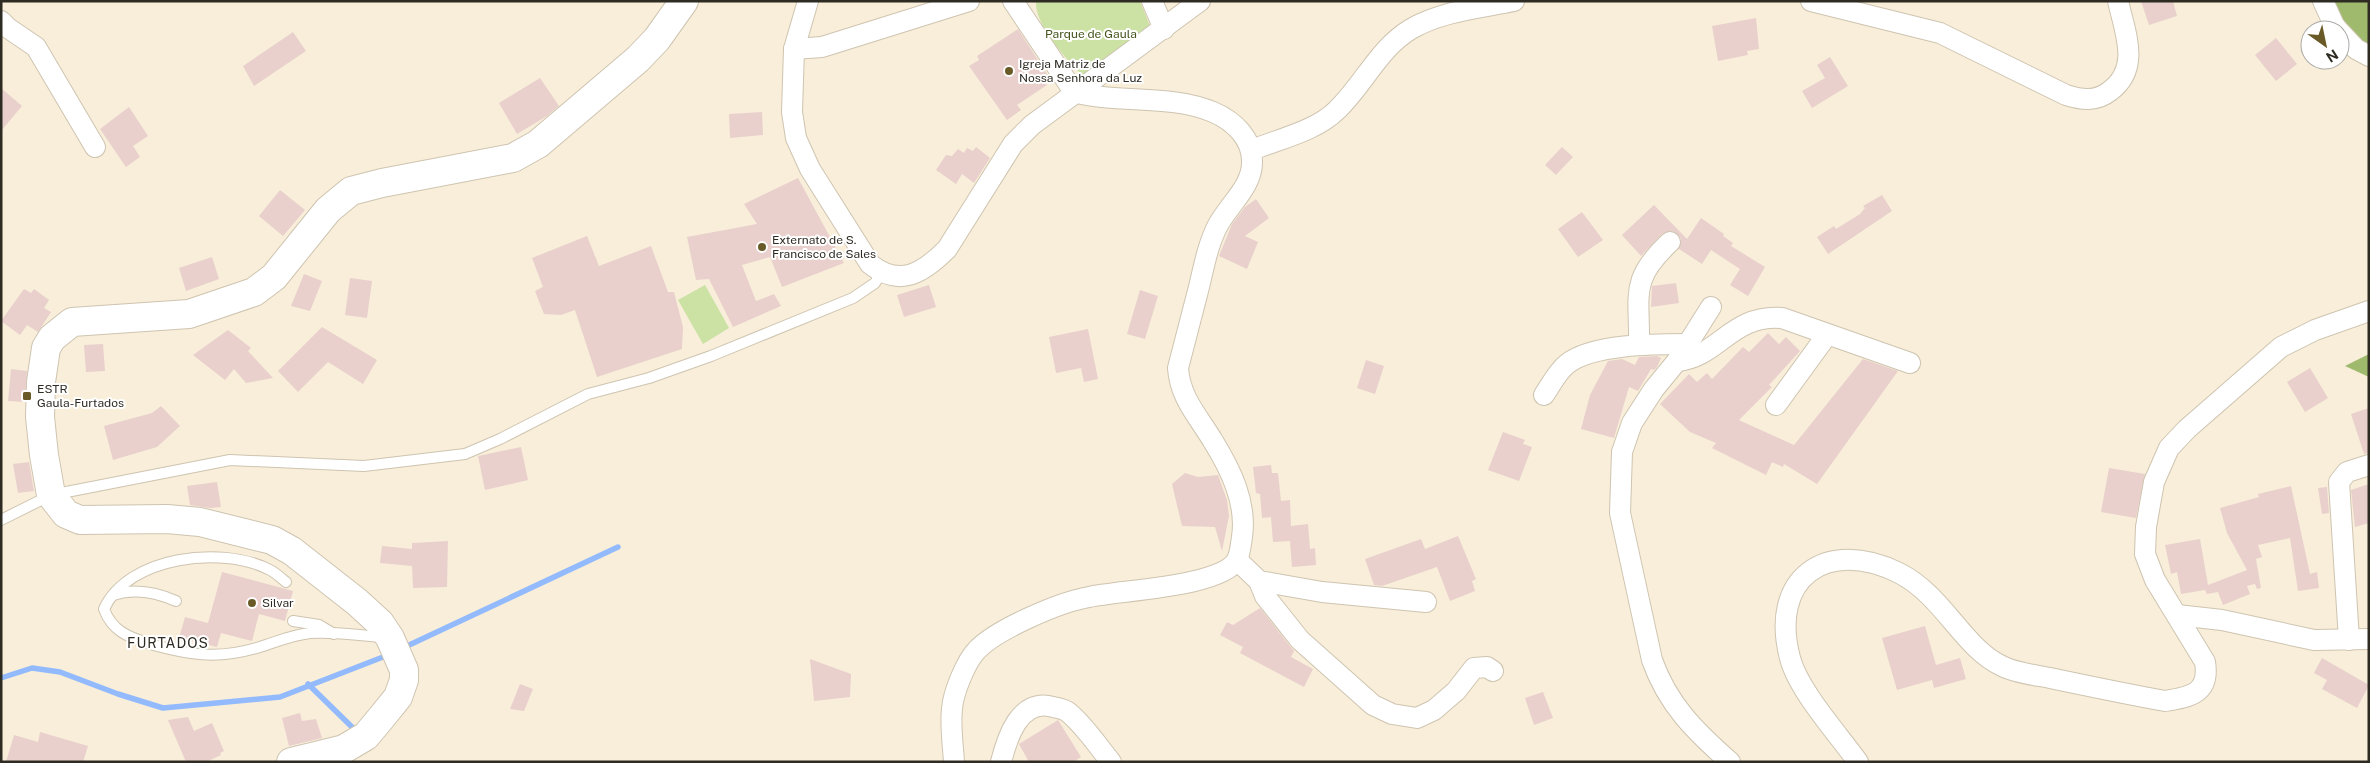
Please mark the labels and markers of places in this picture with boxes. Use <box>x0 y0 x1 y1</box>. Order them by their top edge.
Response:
place label: Igreja Matriz de Nossa Senhora da Luz <box>1019 57 1142 85</box>
marker: Igreja Matriz de Nossa Senhora da Luz <box>1003 65 1015 77</box>
place label: Externato de S. Francisco de Sales <box>772 233 876 261</box>
marker: Externato de S. Francisco de Sales <box>756 241 768 253</box>
place label: ESTR Gaula-Furtados <box>37 382 124 410</box>
marker: ESTR Gaula-Furtados <box>21 390 33 402</box>
place label: Silvar <box>262 596 294 610</box>
marker: Silvar <box>246 597 258 609</box>

